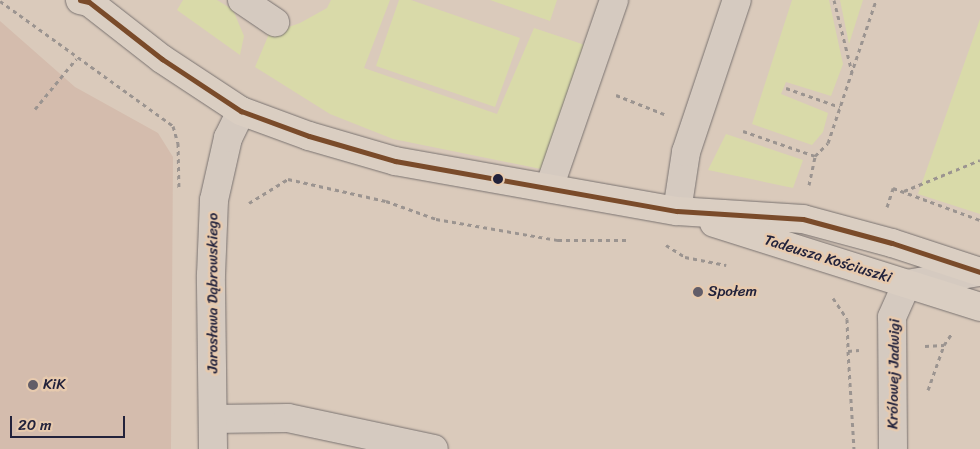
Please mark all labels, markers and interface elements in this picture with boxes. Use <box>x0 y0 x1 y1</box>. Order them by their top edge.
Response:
unlabelled marker <box>493 174 503 184</box>
street label: Jarosława Dąbrowskiego <box>204 213 222 373</box>
street label: Tadeusza Kościuszki <box>762 231 894 287</box>
place label: Społem <box>708 283 757 301</box>
marker: Społem <box>692 286 704 298</box>
street label: Królowej Jadwigi <box>884 319 904 429</box>
place label: KiK <box>43 376 65 394</box>
marker: KiK <box>27 379 39 391</box>
scale bar <box>12 406 128 438</box>
text: 20 m <box>18 412 52 438</box>

